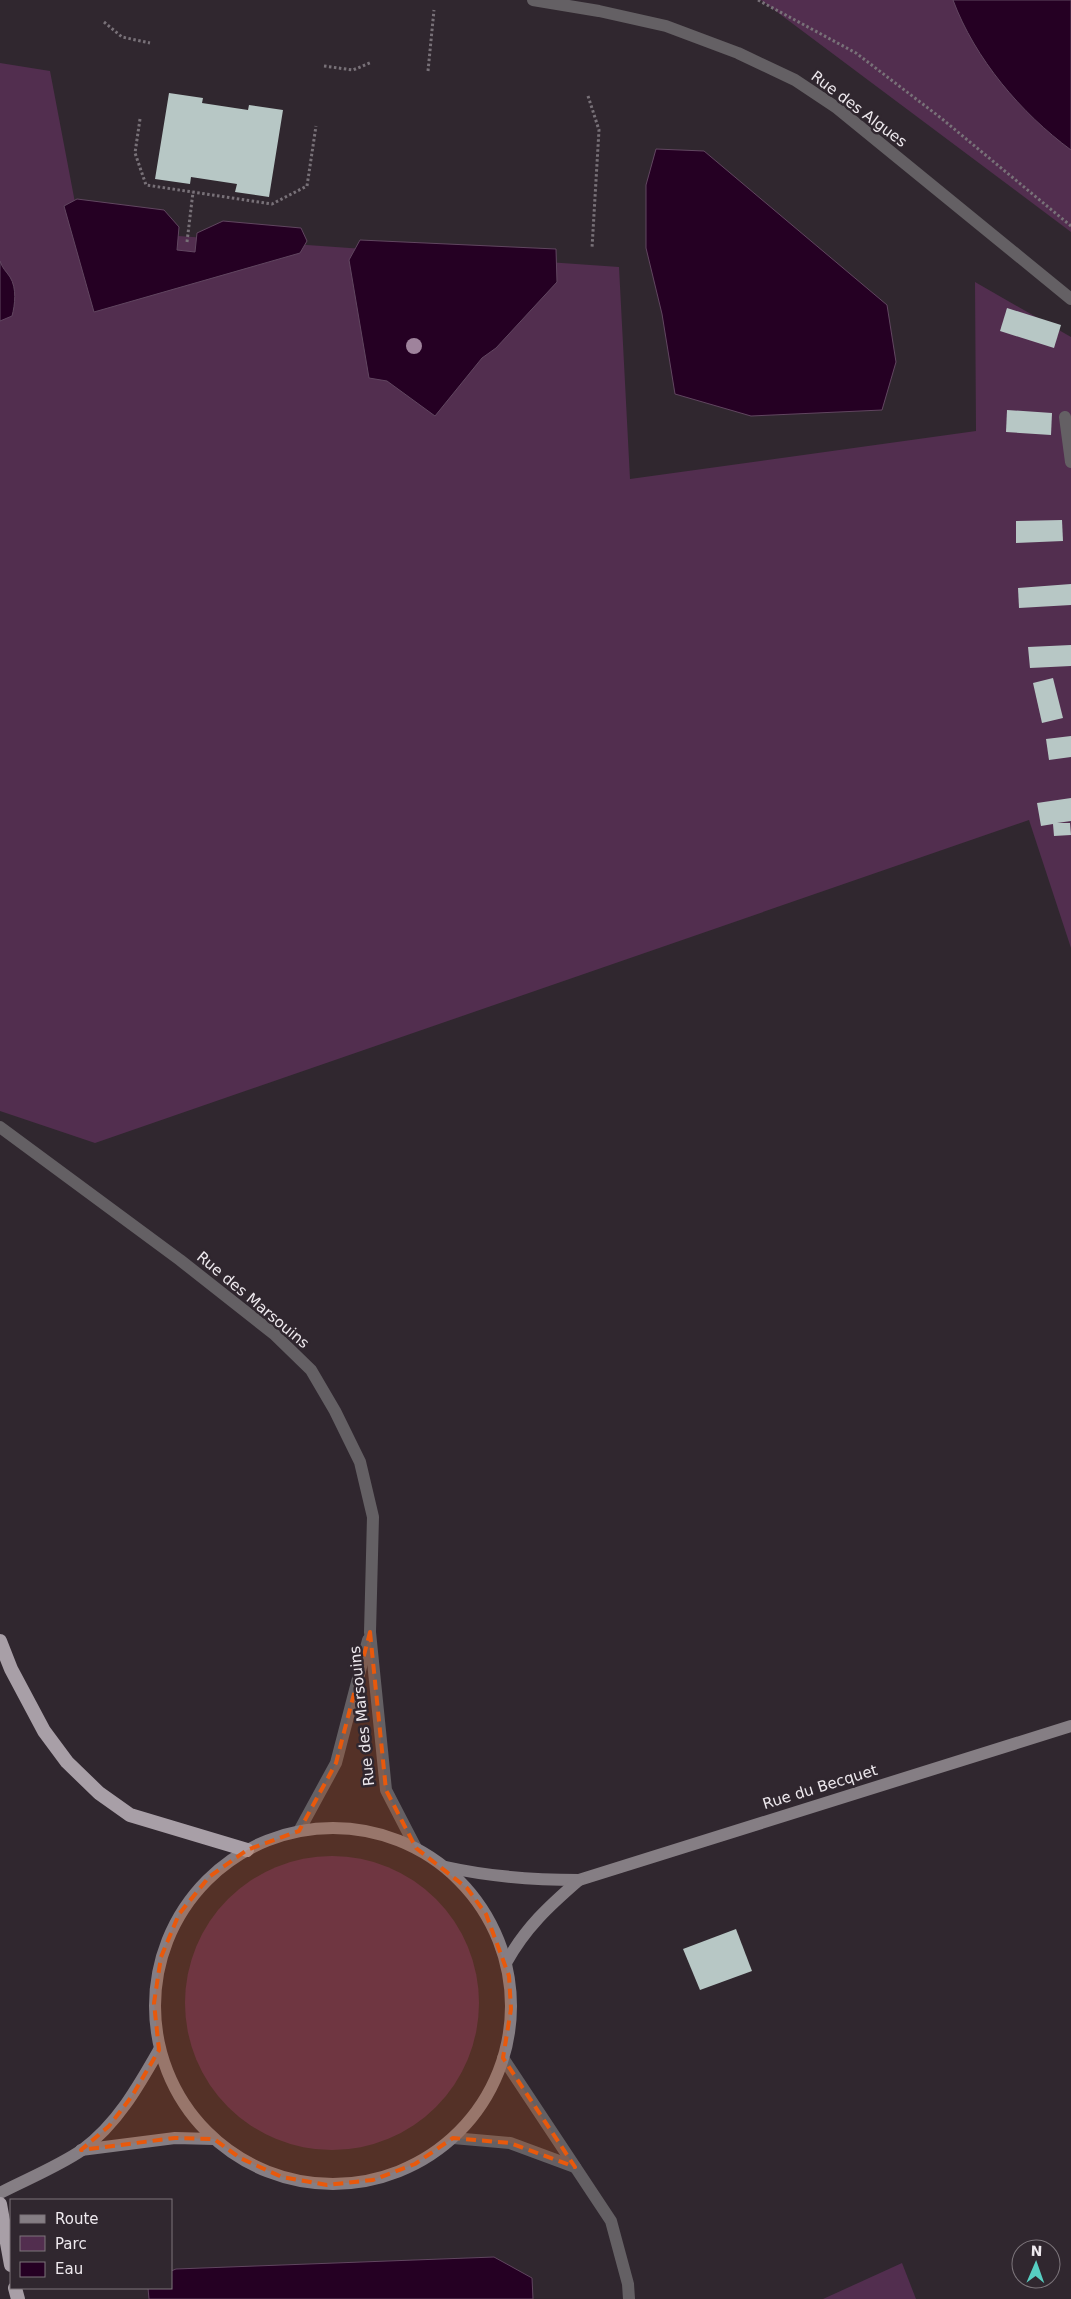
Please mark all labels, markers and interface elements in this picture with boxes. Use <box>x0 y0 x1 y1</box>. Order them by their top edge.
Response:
street label: Rue des Algues <box>808 67 911 151</box>
street label: Rue des Marsouins <box>193 1248 313 1352</box>
street label: Rue des Marsouins <box>346 1645 378 1787</box>
street label: Rue du Becquet <box>760 1761 880 1813</box>
legend <box>10 2199 172 2289</box>
text: Route <box>55 2210 99 2228</box>
text: Parc <box>55 2235 87 2253</box>
north arrow <box>1011 2239 1061 2289</box>
text: N <box>1030 2243 1043 2259</box>
text: Eau <box>55 2260 83 2278</box>

